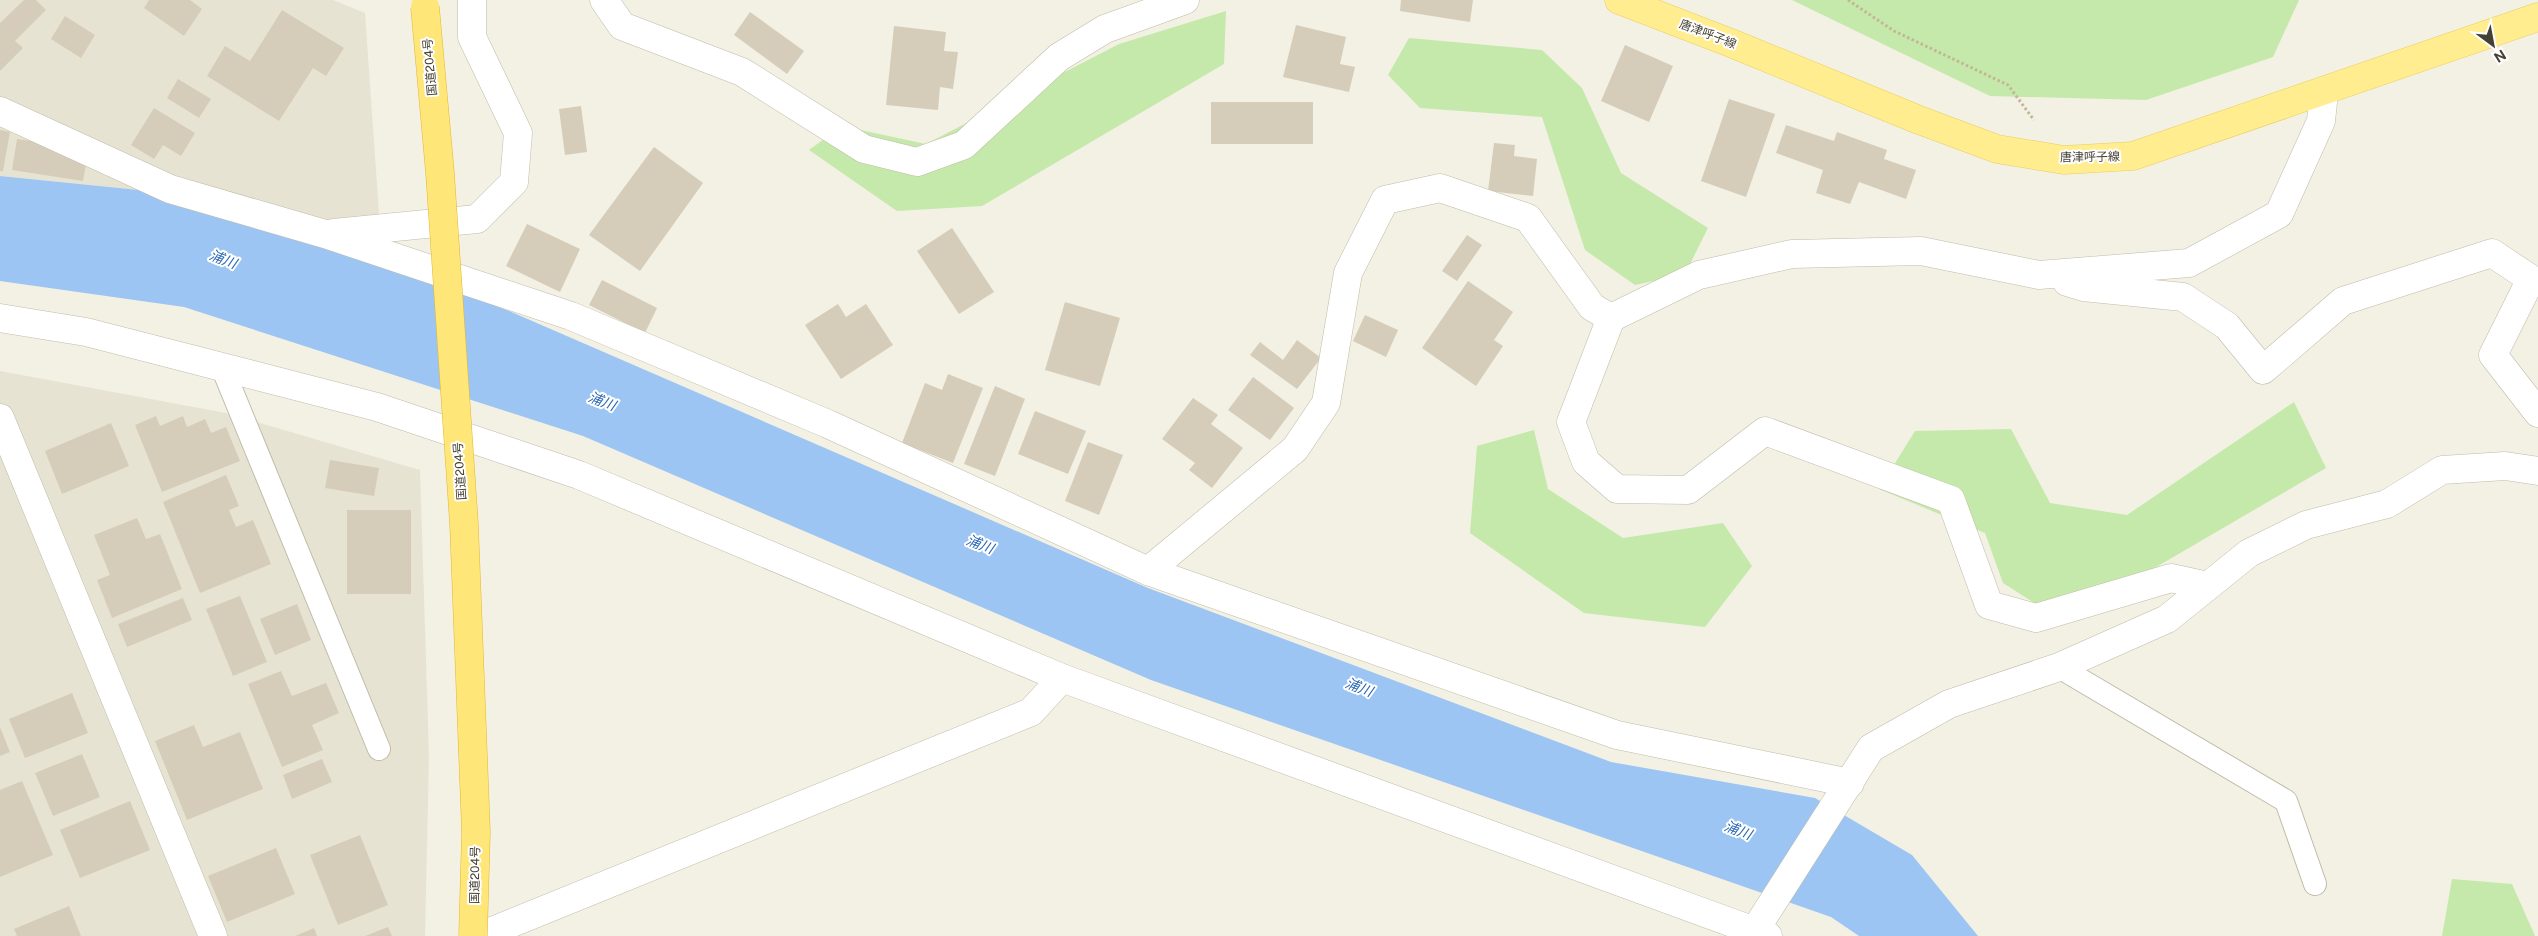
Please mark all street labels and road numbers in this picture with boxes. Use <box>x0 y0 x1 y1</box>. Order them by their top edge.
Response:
street label: 唐津呼子線 <box>1677 17 1739 51</box>
street label: 国道204号 <box>420 37 440 97</box>
street label: 唐津呼子線 <box>2060 149 2120 165</box>
street label: 国道204号 <box>451 442 469 500</box>
street label: 国道204号 <box>467 846 483 904</box>

